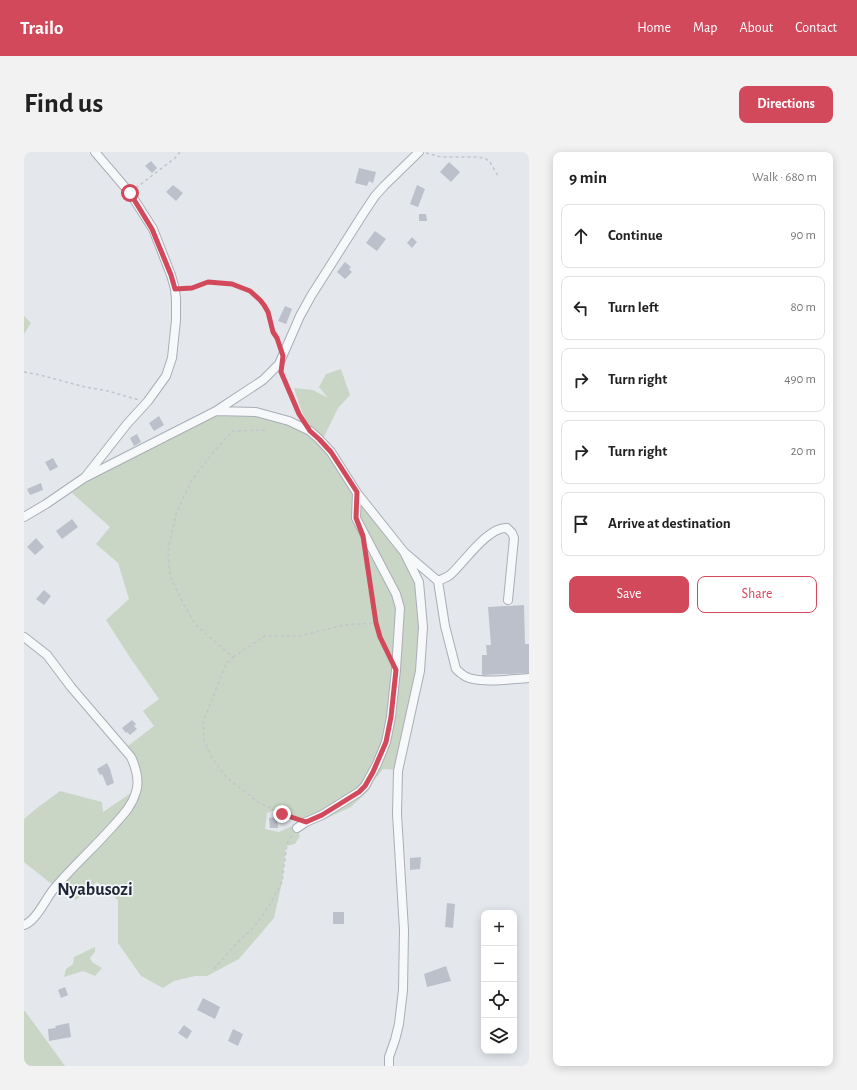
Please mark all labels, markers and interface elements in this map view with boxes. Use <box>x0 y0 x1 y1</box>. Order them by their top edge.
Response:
text: Trailo <box>20 19 63 38</box>
text: Home <box>637 21 671 35</box>
text: Map <box>693 21 717 35</box>
text: About <box>739 21 773 35</box>
text: Contact <box>795 21 837 35</box>
button: Directions <box>739 86 833 123</box>
text: Find us <box>24 90 103 118</box>
text: 9 min <box>569 169 607 186</box>
text: Walk · 680 m <box>752 171 817 184</box>
route start <box>121 184 139 202</box>
icon: ahead <box>570 225 592 247</box>
text: Continue <box>608 228 663 243</box>
text: 90 m <box>790 229 816 242</box>
icon: left <box>570 297 592 319</box>
text: Turn left <box>608 300 659 315</box>
text: 80 m <box>790 301 816 314</box>
icon: right <box>570 369 592 391</box>
text: Turn right <box>608 372 667 387</box>
text: 490 m <box>784 373 816 386</box>
icon: right <box>570 441 592 463</box>
text: Turn right <box>608 444 667 459</box>
text: 20 m <box>791 445 816 458</box>
icon: arrive <box>570 513 592 535</box>
text: Arrive at destination <box>608 516 731 531</box>
button: Save <box>569 576 689 613</box>
button: Share <box>697 576 817 613</box>
route end <box>273 805 291 823</box>
district label: Nyabusozi <box>57 881 133 899</box>
map controls <box>481 910 517 1054</box>
button: + <box>481 910 517 946</box>
button: − <box>481 946 517 982</box>
button: locate <box>481 982 517 1018</box>
button: layers <box>481 1018 517 1054</box>

